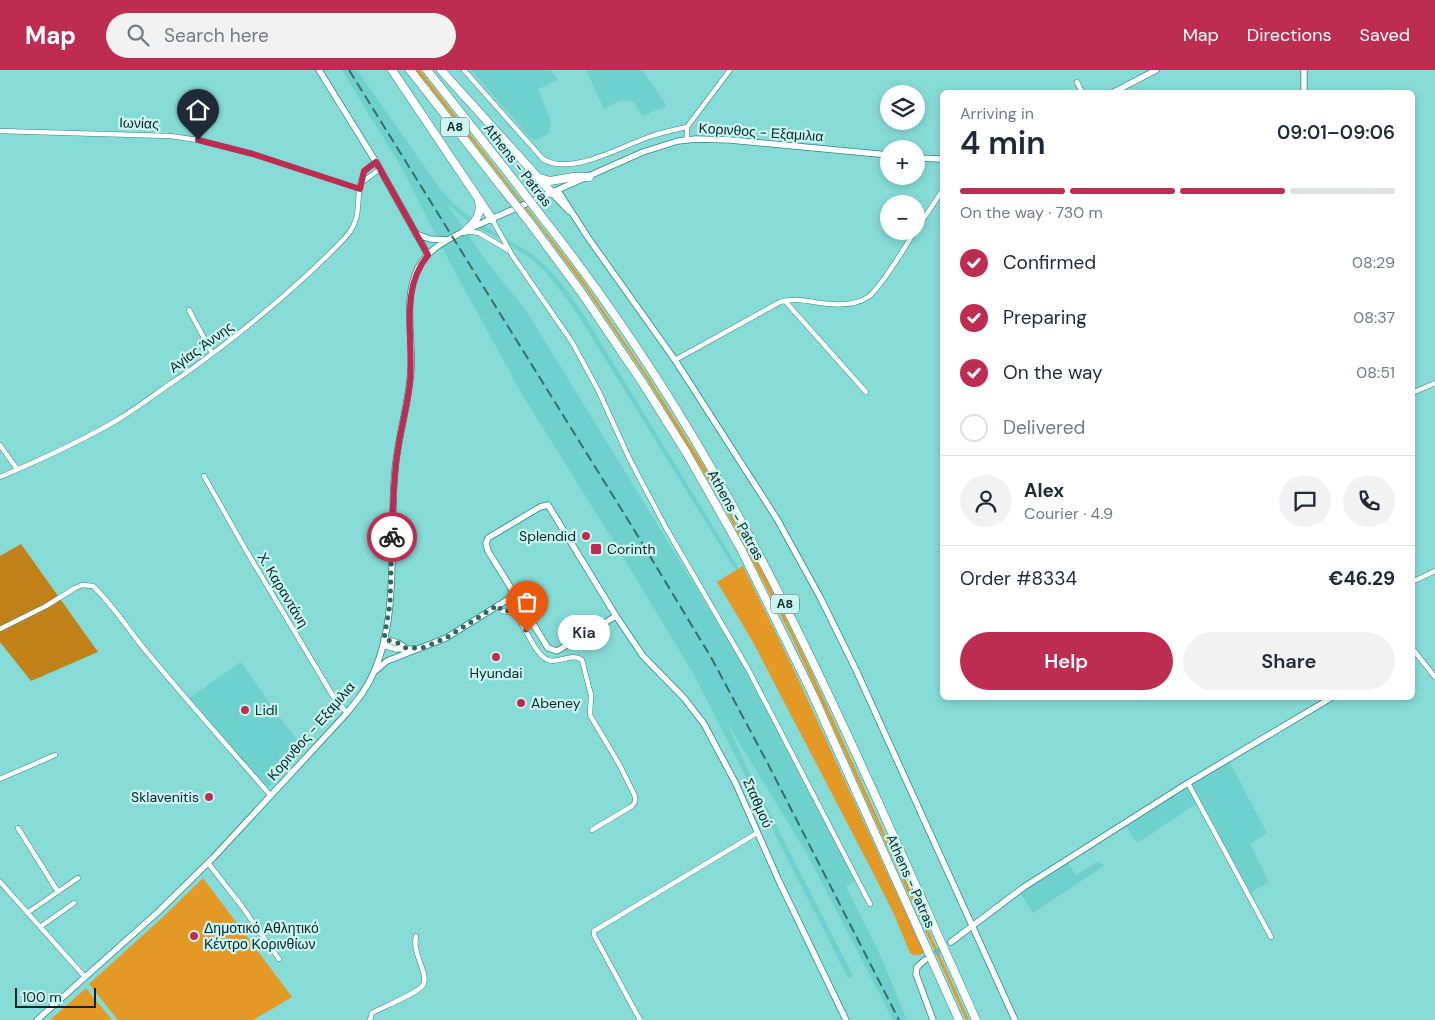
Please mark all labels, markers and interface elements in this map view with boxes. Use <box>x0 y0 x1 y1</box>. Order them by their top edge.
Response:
search box <box>106 13 456 58</box>
text: Map <box>25 20 76 51</box>
icon: search <box>124 21 152 49</box>
text: Search here <box>164 23 269 48</box>
text: Map <box>1183 23 1219 47</box>
text: Directions <box>1247 23 1332 47</box>
text: Saved <box>1360 23 1410 47</box>
map controls <box>880 85 925 240</box>
button: layers <box>880 85 925 130</box>
pin <box>177 89 219 140</box>
icon: home <box>184 96 212 124</box>
text: Arriving in <box>960 103 1034 124</box>
street label: Ιωνίας <box>119 113 159 133</box>
road number: Α8 <box>441 118 469 136</box>
street label: Κορινθος - Εξαμιλια <box>698 119 824 145</box>
street label: Athens - Patras <box>480 120 556 210</box>
text: 09:01–09:06 <box>1277 120 1395 145</box>
text: 4 min <box>960 122 1046 164</box>
button: + <box>880 140 925 185</box>
button: − <box>880 195 925 240</box>
text: On the way · 730 m <box>960 202 1103 223</box>
icon: check <box>960 249 988 277</box>
text: Confirmed <box>1003 250 1096 275</box>
text: 08:29 <box>1352 252 1395 273</box>
icon: check <box>960 304 988 332</box>
text: Preparing <box>1003 305 1087 330</box>
text: 08:37 <box>1353 307 1395 328</box>
street label: Αγίας Άννης <box>165 317 237 376</box>
icon: check <box>960 359 988 387</box>
text: On the way <box>1003 360 1103 385</box>
text: 08:51 <box>1356 362 1395 383</box>
text: Delivered <box>1003 415 1085 440</box>
street label: Athens - Patras <box>704 467 768 563</box>
button: person <box>960 475 1012 527</box>
button: chat <box>1279 475 1331 527</box>
button: phone <box>1343 475 1395 527</box>
text: Alex <box>1024 478 1064 503</box>
text: Courier · 4.9 <box>1024 503 1113 524</box>
courier <box>367 512 417 562</box>
icon: bike <box>378 523 406 551</box>
place label: Splendid <box>519 527 576 545</box>
marker: Splendid <box>580 530 592 542</box>
place label: Corinth <box>607 540 655 558</box>
marker: Corinth <box>589 542 603 556</box>
street label: Χ. Καραντάνη <box>254 549 312 631</box>
text: Order #8334 <box>960 566 1077 591</box>
text: €46.29 <box>1328 566 1395 591</box>
pin <box>506 581 548 632</box>
icon: bag <box>513 588 541 616</box>
road number: Α8 <box>771 594 799 614</box>
callout: Kia <box>557 614 610 650</box>
text: Kia <box>572 622 596 643</box>
button: Help <box>960 632 1173 690</box>
button: Share <box>1183 632 1395 690</box>
marker: Hyundai <box>490 651 502 663</box>
place label: Hyundai <box>469 664 523 682</box>
street label: Κορινθος - Εξαμιλια <box>263 678 359 784</box>
place label: Abeney <box>531 694 581 712</box>
marker: Abeney <box>515 697 527 709</box>
place label: Lidl <box>255 701 278 719</box>
marker: Lidl <box>239 704 251 716</box>
street label: Σταθμού <box>739 775 777 831</box>
place label: Sklavenitis <box>131 788 199 806</box>
marker: Sklavenitis <box>203 791 215 803</box>
street label: Athens - Patras <box>882 831 940 931</box>
place label: Δημοτικό Αθλητικό Κέντρο Κορινθίων <box>204 919 319 953</box>
marker: Δημοτικό Αθλητικό Κέντρο Κορινθίων <box>188 930 200 942</box>
scale bar <box>15 985 96 1008</box>
text: 100 m <box>22 988 62 1006</box>

